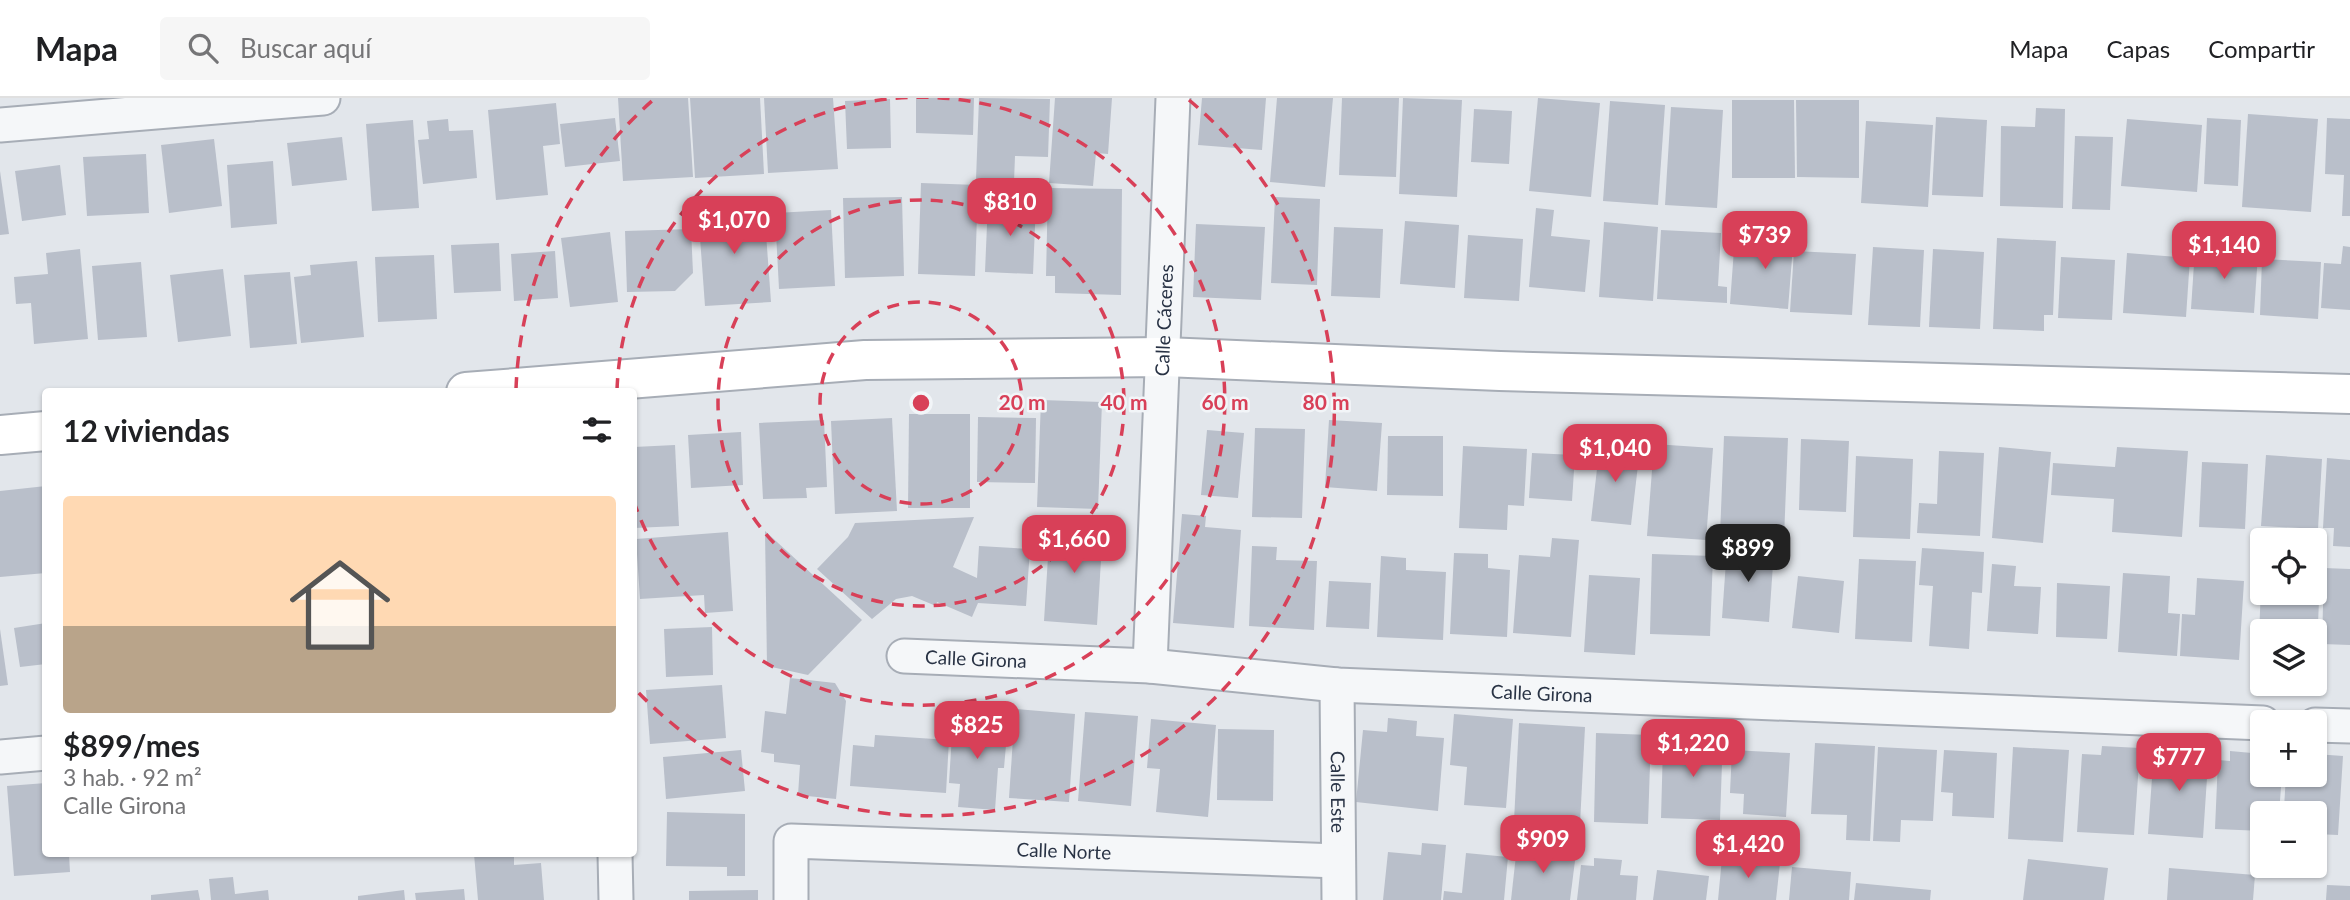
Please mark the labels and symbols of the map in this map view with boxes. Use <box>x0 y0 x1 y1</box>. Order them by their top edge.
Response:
pin: $810 <box>969 178 1051 238</box>
pin: $1,070 <box>677 197 791 256</box>
pin: $739 <box>1724 212 1806 271</box>
pin: $1,140 <box>2167 222 2281 281</box>
street label: Calle Cáceres <box>1150 264 1177 377</box>
text: 20 m <box>998 389 1046 414</box>
text: 40 m <box>1100 389 1148 414</box>
text: 60 m <box>1201 389 1249 414</box>
text: 80 m <box>1302 389 1350 414</box>
centre of rings <box>909 391 933 415</box>
pin: $1,040 <box>1558 424 1672 484</box>
pin: $1,660 <box>1017 516 1131 575</box>
pin: $899 <box>1707 524 1789 584</box>
street label: Calle Girona <box>925 645 1027 672</box>
street label: Calle Girona <box>1490 679 1593 706</box>
pin: $825 <box>936 702 1018 761</box>
pin: $1,220 <box>1636 720 1750 779</box>
pin: $777 <box>2138 734 2220 793</box>
street label: Calle Este <box>1327 751 1350 833</box>
pin: $909 <box>1502 816 1584 875</box>
pin: $1,420 <box>1691 820 1805 880</box>
street label: Calle Norte <box>1016 837 1112 864</box>

